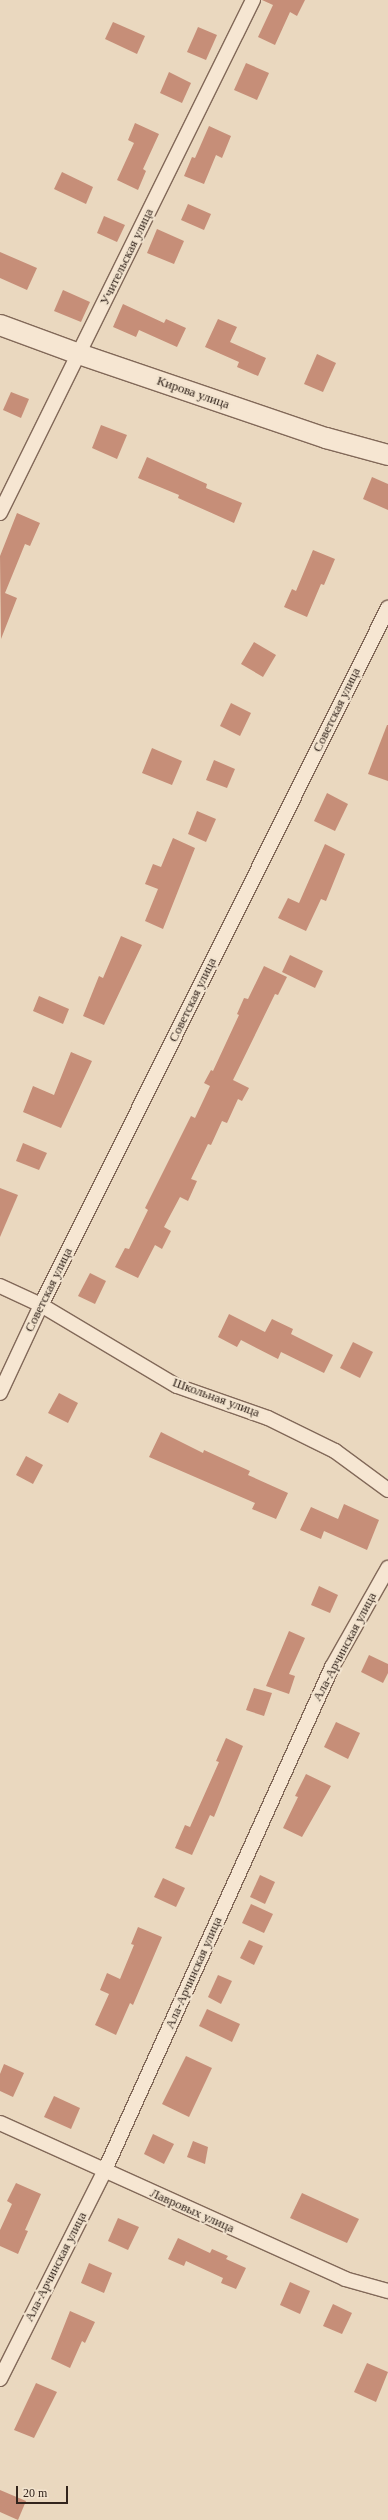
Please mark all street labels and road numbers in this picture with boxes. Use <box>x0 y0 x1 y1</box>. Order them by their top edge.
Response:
street label: Учительская улица <box>97 206 157 308</box>
street label: Кирова улица <box>155 373 231 413</box>
street label: Советская улица <box>310 665 364 755</box>
street label: Советская улица <box>166 955 220 1045</box>
street label: Советская улица <box>22 1245 76 1335</box>
street label: Школьная улица <box>170 1375 262 1421</box>
street label: Ала-Арчинская улица <box>310 1590 380 1704</box>
street label: Ала-Арчинская улица <box>162 1915 226 2031</box>
street label: Лавровых улица <box>148 2185 236 2237</box>
street label: Ала-Арчинская улица <box>22 2210 90 2324</box>

